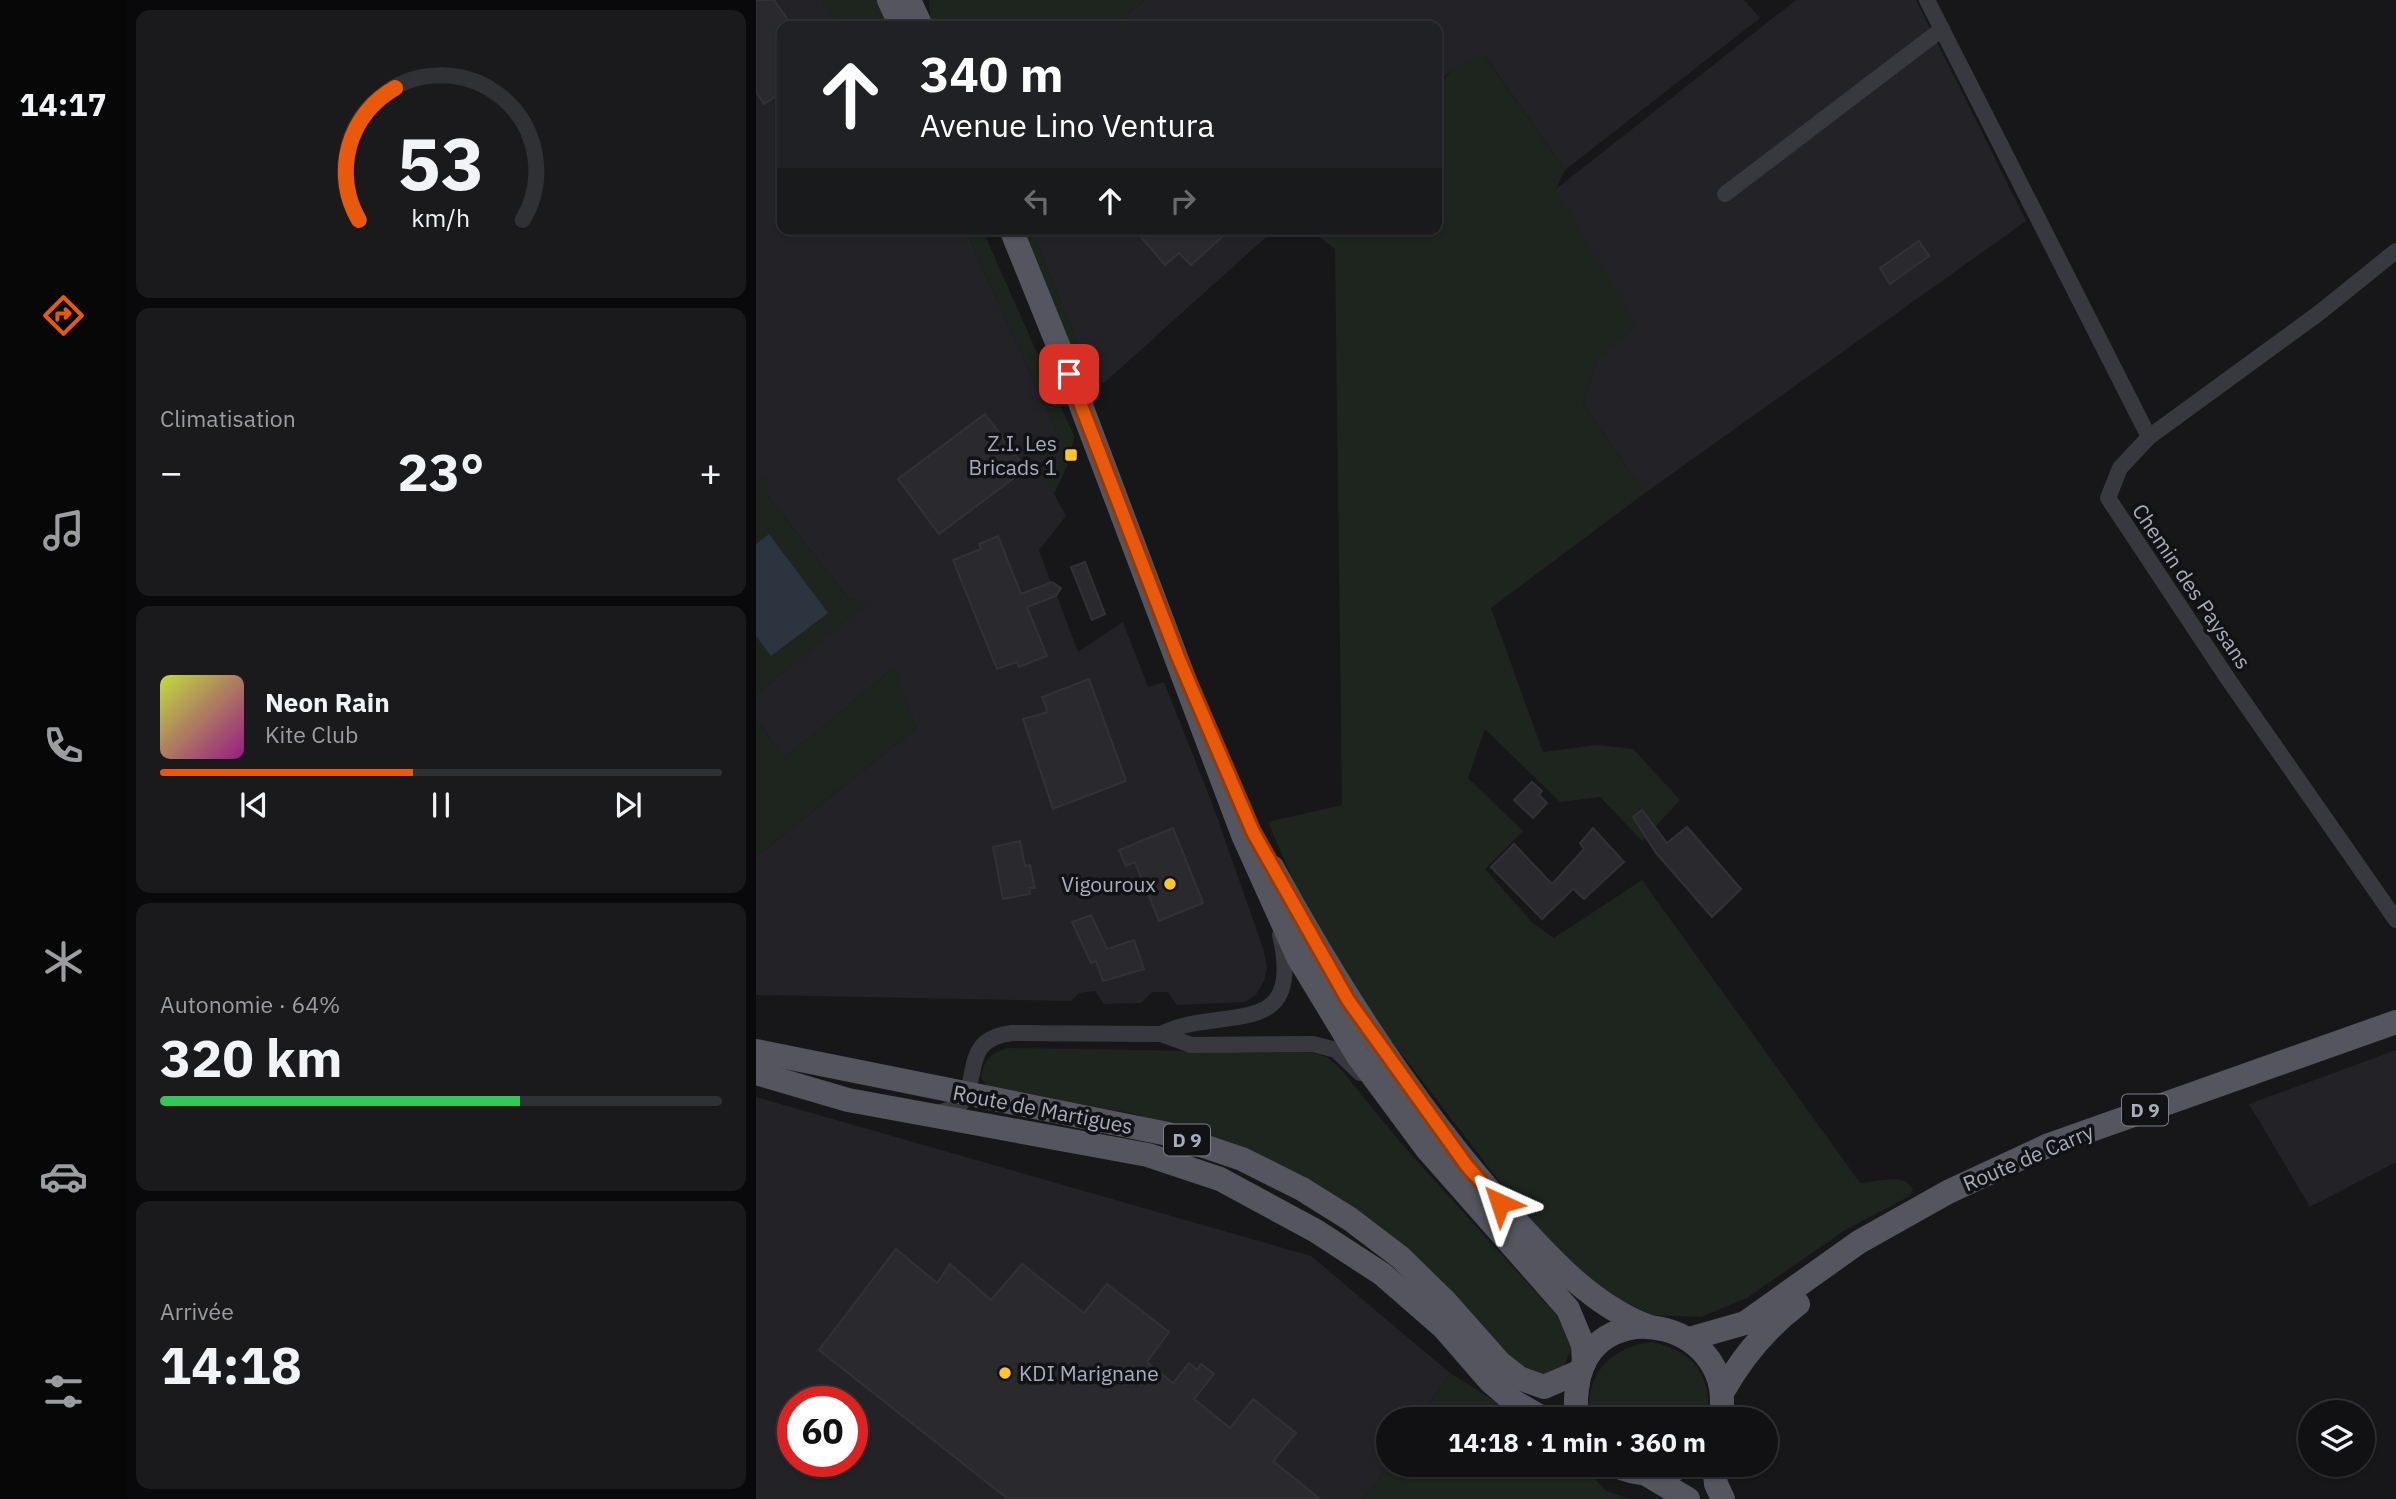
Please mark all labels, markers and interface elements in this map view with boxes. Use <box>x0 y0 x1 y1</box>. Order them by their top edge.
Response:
text: 340 m <box>920 42 1064 105</box>
icon: ahead <box>805 49 896 140</box>
text: 14:17 <box>19 83 107 125</box>
text: Avenue Lino Ventura <box>920 104 1214 146</box>
text: 53 <box>397 115 485 210</box>
icon: left <box>1018 182 1056 220</box>
icon: ahead <box>1091 182 1129 220</box>
icon: right <box>1164 182 1202 220</box>
text: km/h <box>412 201 470 234</box>
icon: directions <box>39 291 88 340</box>
pin <box>1039 344 1099 404</box>
icon: arrive <box>1050 355 1088 393</box>
text: Climatisation <box>160 403 296 433</box>
place label: Z.I. Les Bricads 1 <box>969 429 1057 481</box>
text: 23° <box>398 438 484 505</box>
text: − <box>160 447 183 496</box>
text: + <box>699 447 722 496</box>
marker: Z.I. Les Bricads 1 <box>1063 447 1079 463</box>
street label: Chemin des Paysans <box>2126 498 2258 674</box>
icon: music <box>39 506 88 555</box>
text: Neon Rain <box>265 685 390 719</box>
text: Kite Club <box>265 719 358 749</box>
icon: phone <box>39 721 88 770</box>
icon: previous <box>235 786 273 824</box>
icon: pause <box>422 786 460 824</box>
icon: next <box>609 786 647 824</box>
place label: Vigouroux <box>1061 870 1156 898</box>
marker: Vigouroux <box>1162 876 1178 892</box>
icon: climate <box>39 937 88 986</box>
text: Autonomie · 64% <box>160 989 340 1019</box>
text: 320 km <box>160 1024 342 1091</box>
street label: Route de Martigues <box>951 1078 1135 1140</box>
road number: D 9 <box>2122 1094 2168 1126</box>
street label: Route de Carry <box>1958 1117 2098 1197</box>
road number: D 9 <box>1164 1124 1210 1156</box>
icon: car <box>39 1152 88 1201</box>
position arrow <box>1463 1166 1537 1240</box>
text: Arrivée <box>160 1296 234 1326</box>
text: 14:18 <box>160 1331 302 1398</box>
place label: KDI Marignane <box>1019 1359 1159 1387</box>
marker: KDI Marignane <box>997 1365 1013 1381</box>
icon: filters <box>39 1367 88 1416</box>
speed limit sign: 60 <box>777 1386 868 1477</box>
map controls <box>2298 1400 2375 1477</box>
button: layers <box>2298 1400 2375 1477</box>
text: 14:18 · 1 min · 360 m <box>1448 1425 1706 1459</box>

